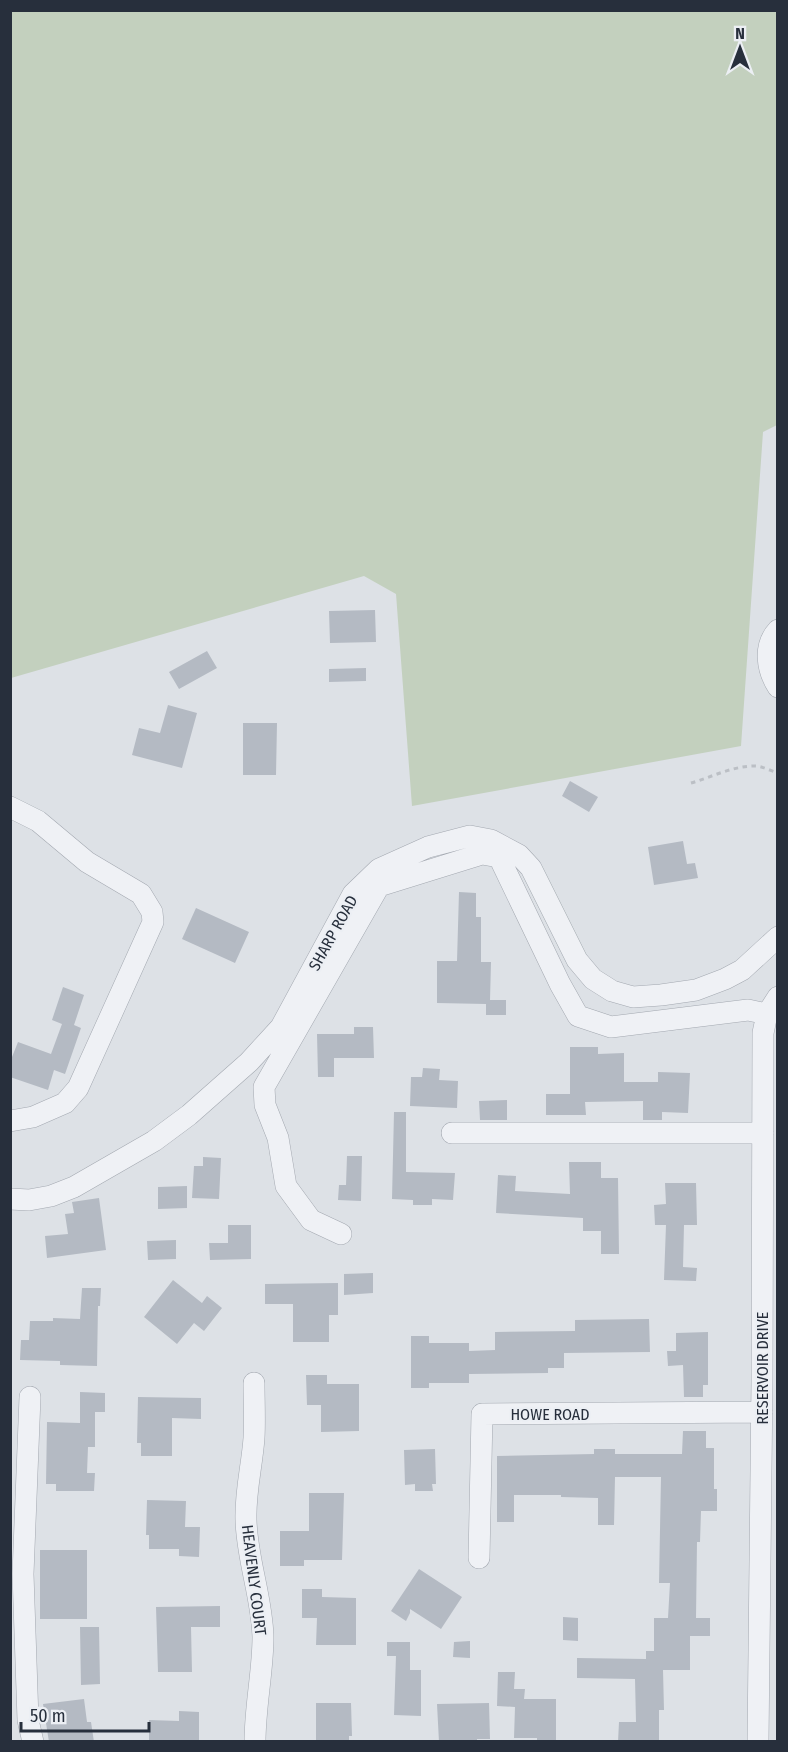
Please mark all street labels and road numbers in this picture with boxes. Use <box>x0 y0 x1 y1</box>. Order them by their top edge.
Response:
street label: SHARP ROAD <box>305 892 361 974</box>
street label: RESERVOIR DRIVE <box>753 1312 772 1424</box>
street label: HOWE ROAD <box>510 1405 590 1424</box>
street label: HEAVENLY COURT <box>238 1524 270 1637</box>

